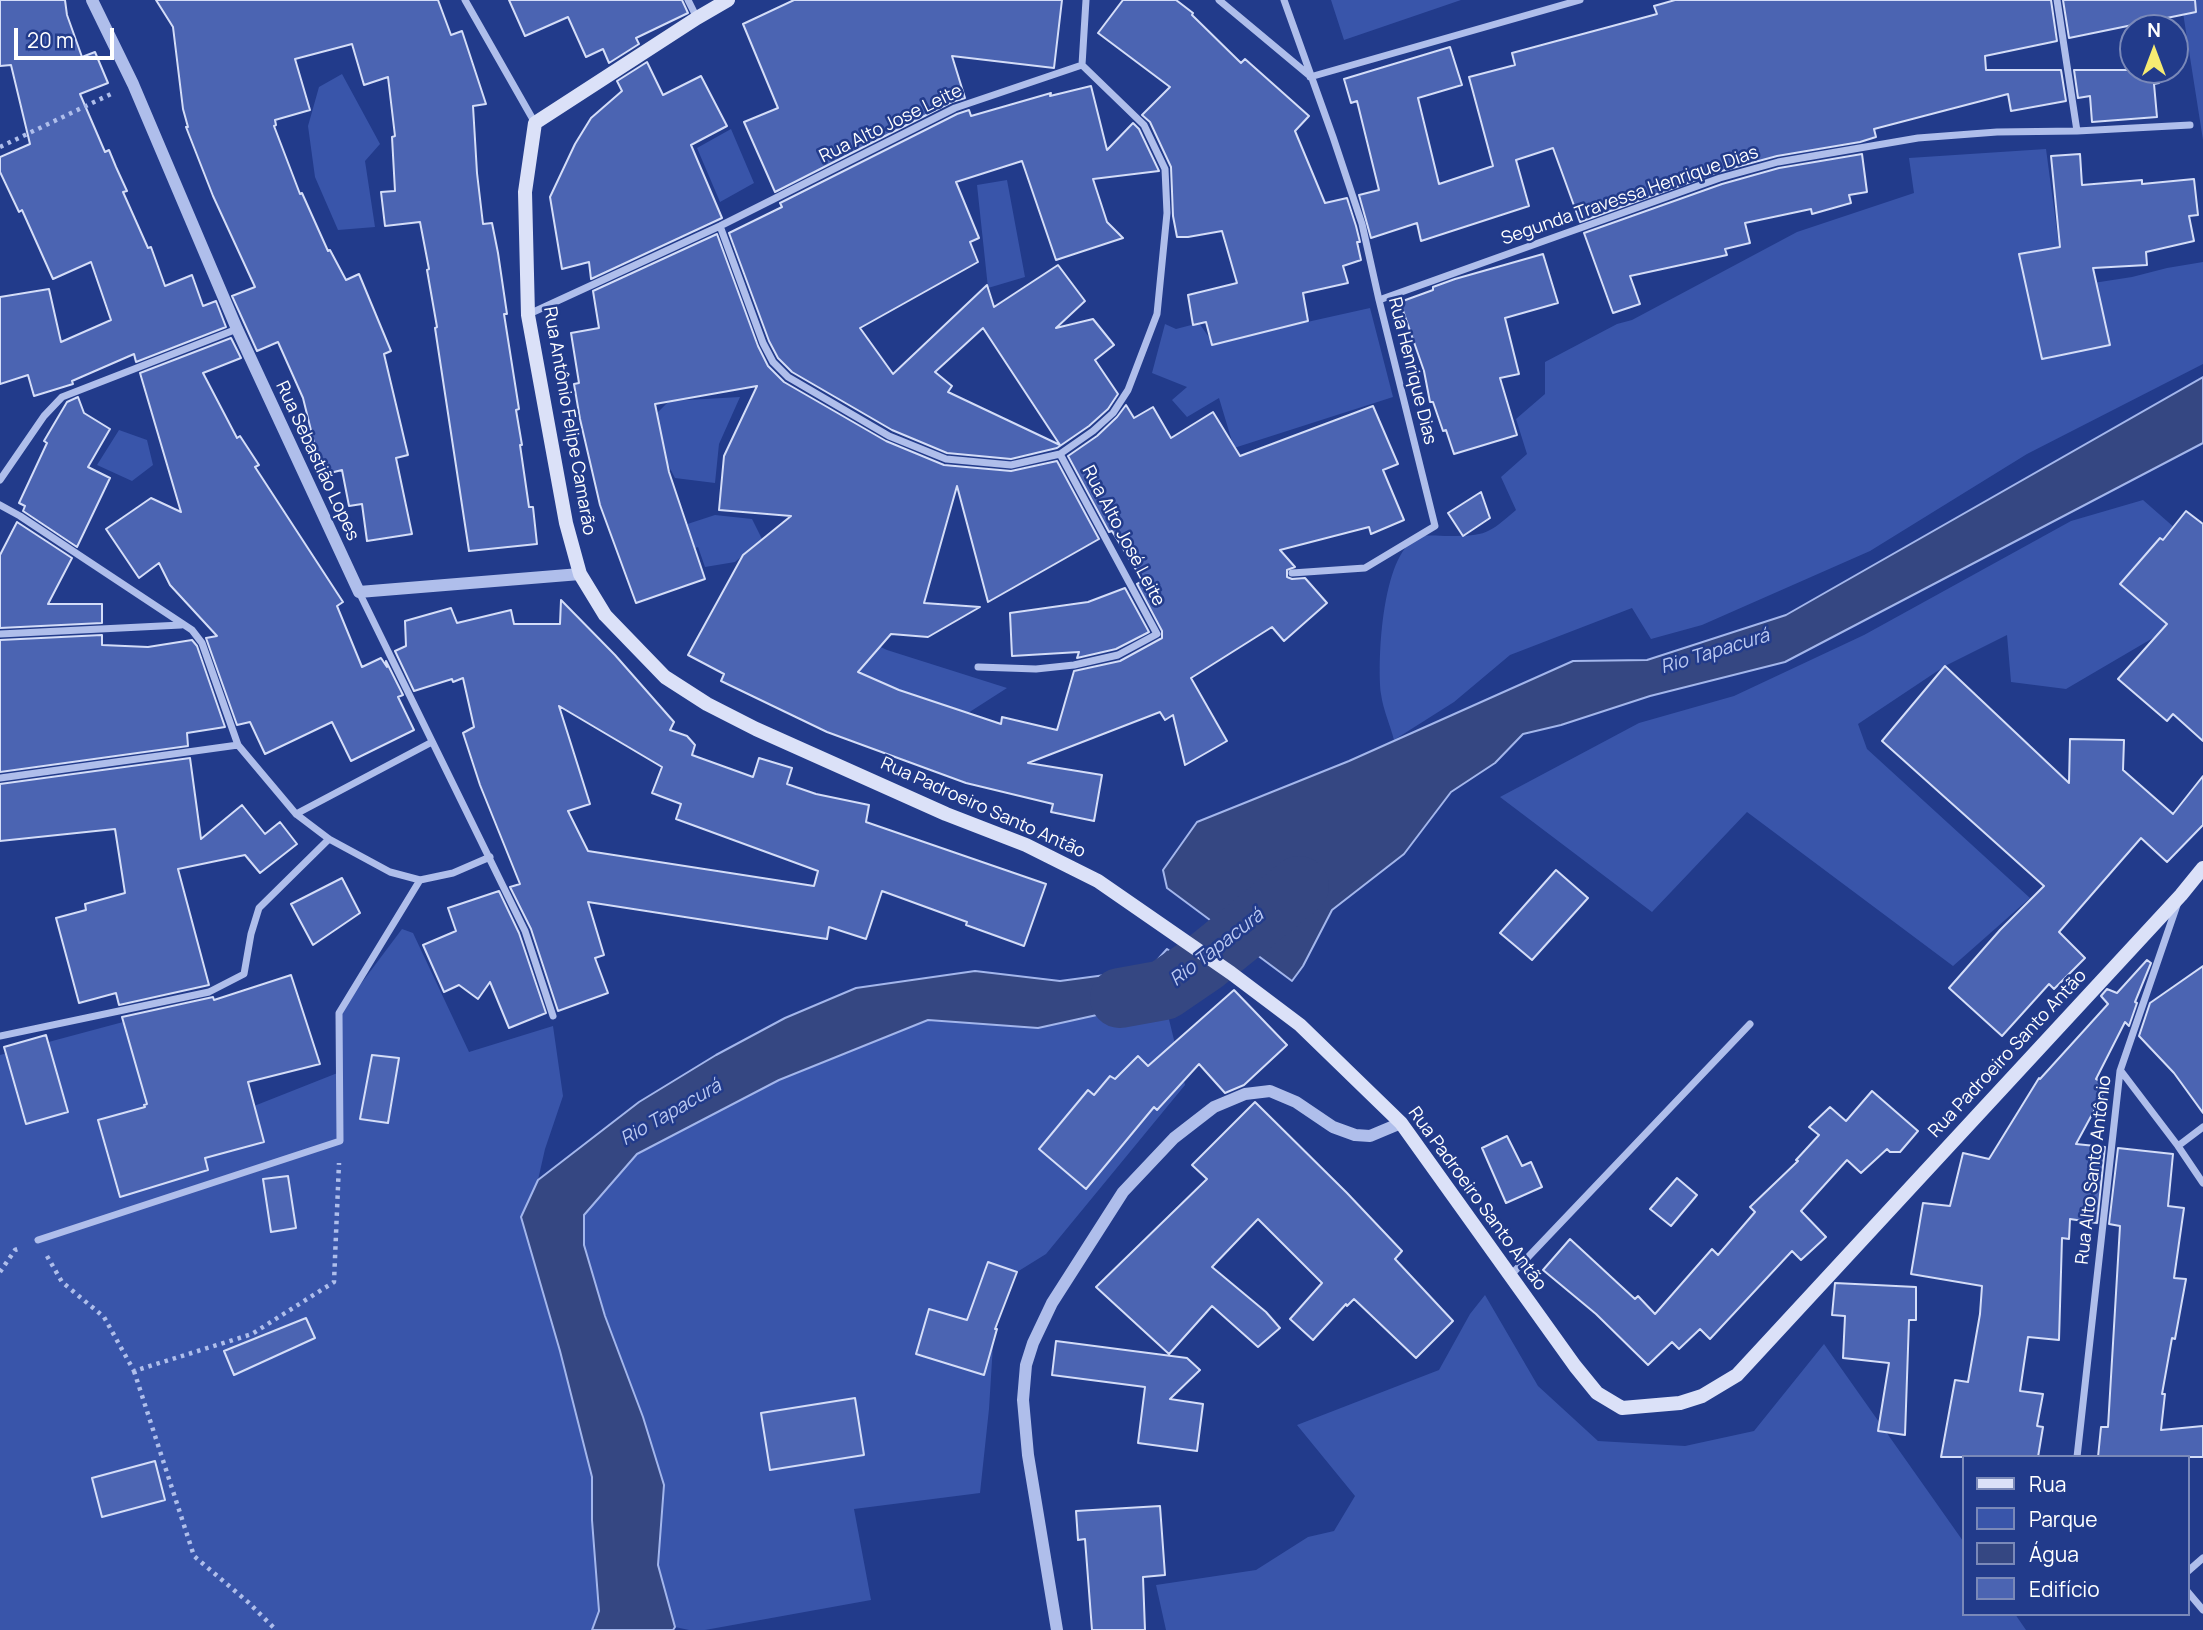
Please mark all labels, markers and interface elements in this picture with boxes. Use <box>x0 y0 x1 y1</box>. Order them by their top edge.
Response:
scale bar <box>18 14 117 58</box>
north arrow <box>2119 14 2189 84</box>
text: N <box>2147 17 2161 43</box>
text: 20 m <box>27 26 74 54</box>
street label: Rua Alto Jose Leite <box>816 80 966 168</box>
street label: Segunda Travessa Henrique Dias <box>1499 142 1761 250</box>
street label: Rua Henrique Dias <box>1383 295 1441 447</box>
street label: Rua Antônio Felipe Camarão <box>538 305 600 537</box>
street label: Rua Sebastião Lopes <box>271 378 363 544</box>
street label: Rua Alto José Leite <box>1077 462 1169 610</box>
water label: Rio Tapacurá <box>1658 625 1772 679</box>
street label: Rua Padroeiro Santo Antão <box>877 753 1089 863</box>
water label: Rio Tapacurá <box>1166 904 1268 992</box>
street label: Rua Padroeiro Santo Antão <box>1924 966 2092 1142</box>
street label: Rua Alto Santo Antônio <box>2072 1074 2116 1266</box>
water label: Rio Tapacurá <box>617 1075 725 1151</box>
street label: Rua Padroeiro Santo Antão <box>1403 1103 1551 1295</box>
legend <box>1962 1455 2189 1616</box>
text: Rua <box>2029 1470 2066 1498</box>
text: Parque <box>2029 1505 2098 1533</box>
text: Água <box>2029 1540 2079 1568</box>
text: Edifício <box>2029 1575 2100 1603</box>

